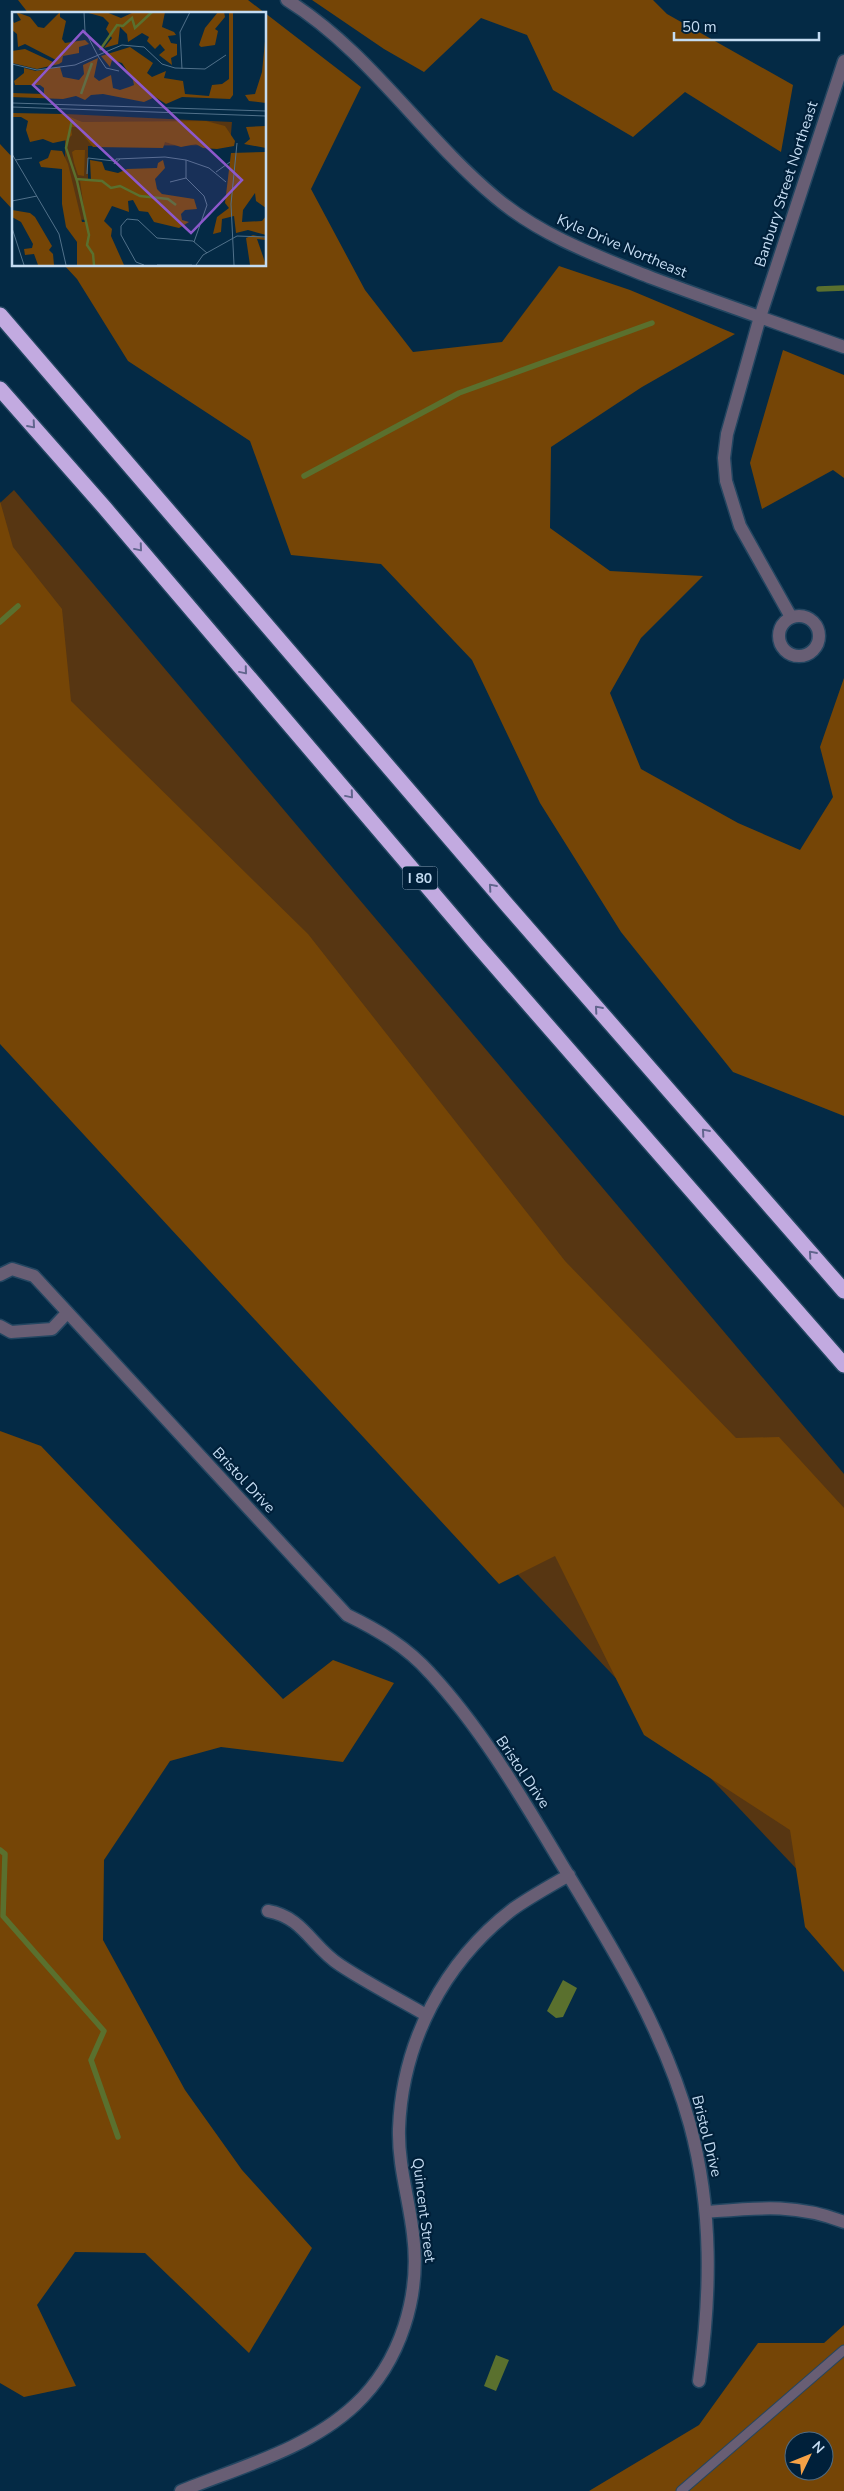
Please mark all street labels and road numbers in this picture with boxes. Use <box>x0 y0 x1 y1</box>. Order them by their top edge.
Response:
street label: Banbury Street Northeast <box>750 98 823 269</box>
street label: Kyle Drive Northeast <box>554 210 691 283</box>
road number: I 80 <box>402 866 438 890</box>
street label: Bristol Drive <box>208 1443 280 1517</box>
street label: Bristol Drive <box>491 1732 555 1812</box>
street label: Bristol Drive <box>687 2093 727 2179</box>
street label: Quincent Street <box>408 2157 440 2264</box>

